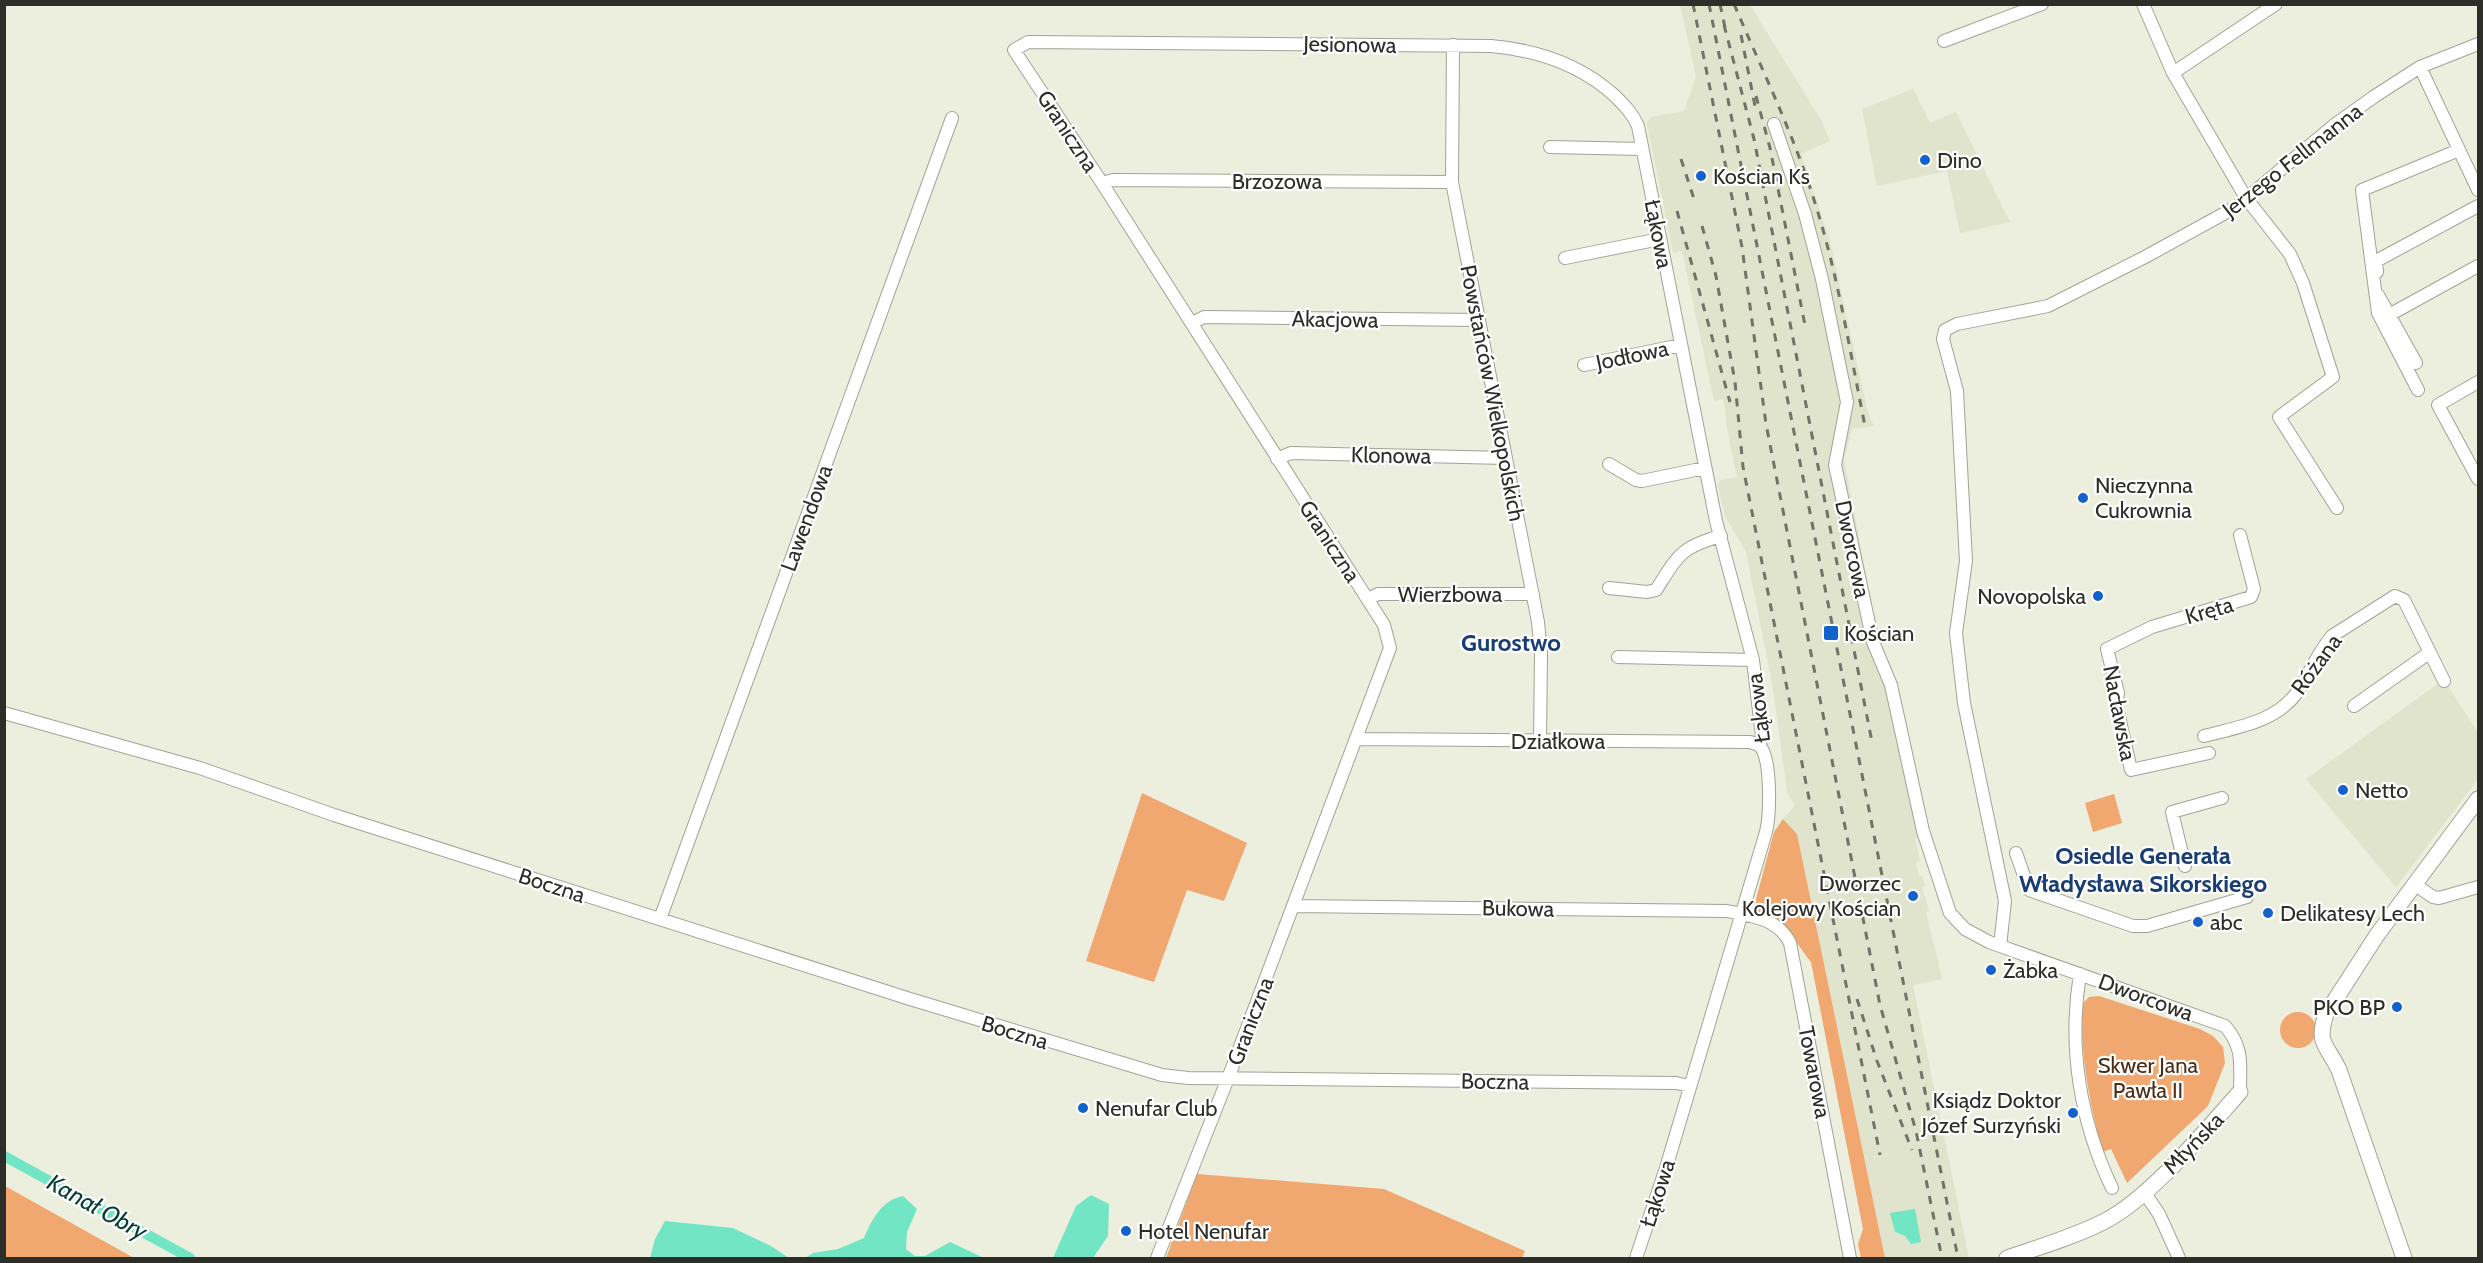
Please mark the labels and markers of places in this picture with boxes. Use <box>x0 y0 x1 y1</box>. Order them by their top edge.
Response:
place label: Dino <box>1937 147 1982 174</box>
marker: Dino <box>1918 153 1932 167</box>
place label: Kościan Ks <box>1713 163 1810 190</box>
marker: Kościan Ks <box>1694 169 1708 183</box>
place label: Nieczynna Cukrownia <box>2095 472 2193 524</box>
marker: Nieczynna Cukrownia <box>2076 491 2090 505</box>
place label: Novopolska <box>1977 583 2086 610</box>
marker: Novopolska <box>2091 589 2105 603</box>
place label: Kościan <box>1844 620 1914 647</box>
marker: Kościan <box>1822 624 1840 642</box>
place label: Netto <box>2355 777 2408 804</box>
marker: Netto <box>2336 783 2350 797</box>
place label: Dworzec Kolejowy Kościan <box>1742 870 1901 922</box>
marker: Dworzec Kolejowy Kościan <box>1906 889 1920 903</box>
place label: Delikatesy Lech <box>2280 900 2425 927</box>
marker: Delikatesy Lech <box>2261 906 2275 920</box>
place label: abc <box>2210 909 2243 936</box>
marker: abc <box>2191 915 2205 929</box>
place label: Żabka <box>2003 957 2059 984</box>
marker: Żabka <box>1984 963 1998 977</box>
place label: PKO BP <box>2313 994 2385 1021</box>
marker: PKO BP <box>2390 1000 2404 1014</box>
place label: Ksiądz Doktor Józef Surzyński <box>1921 1087 2061 1139</box>
place label: Nenufar Club <box>1095 1095 1217 1122</box>
marker: Nenufar Club <box>1076 1101 1090 1115</box>
marker: Ksiądz Doktor Józef Surzyński <box>2066 1106 2080 1120</box>
place label: Hotel Nenufar <box>1138 1218 1269 1245</box>
marker: Hotel Nenufar <box>1119 1224 1133 1238</box>

